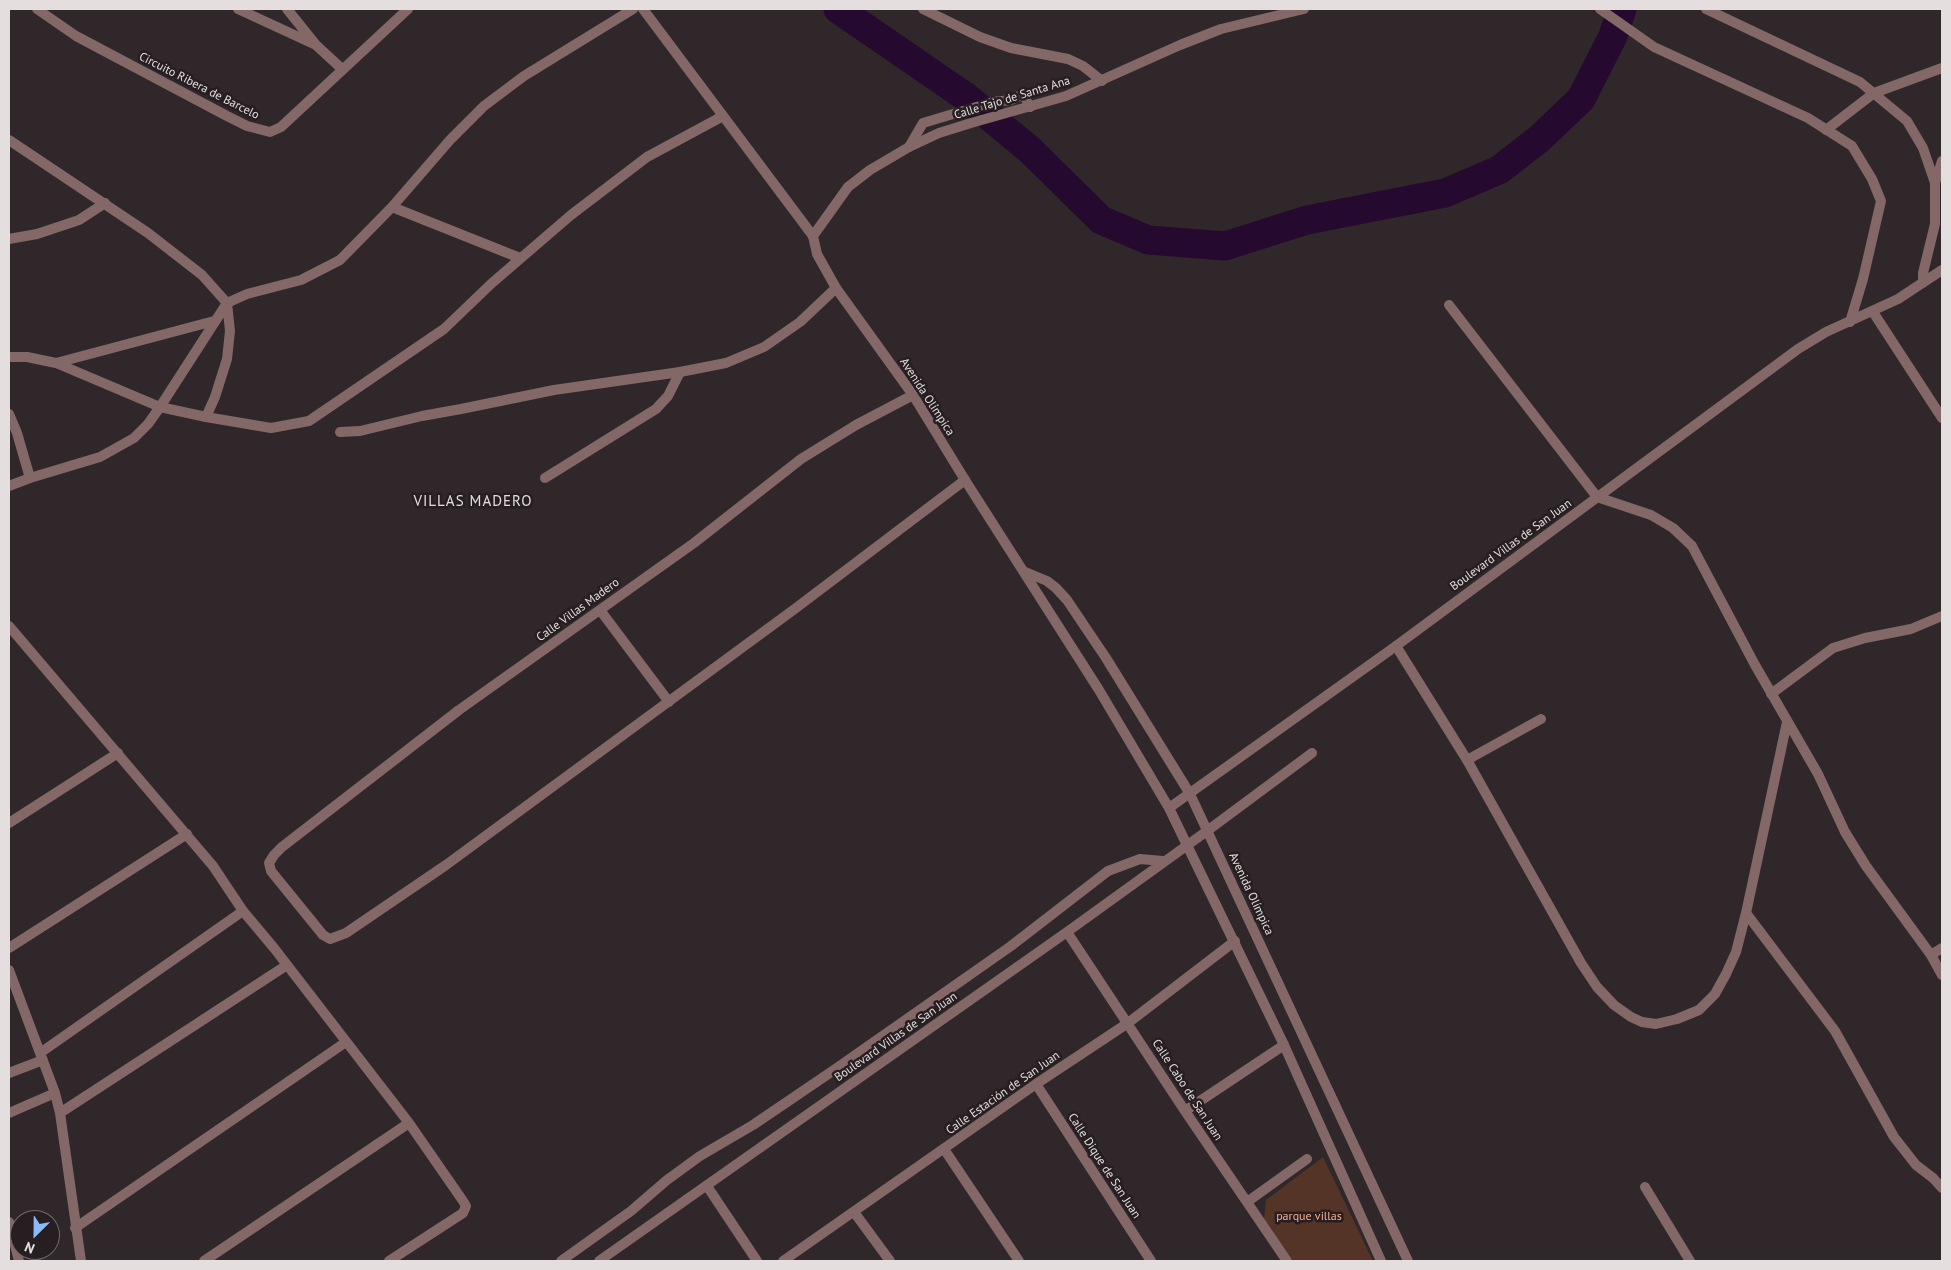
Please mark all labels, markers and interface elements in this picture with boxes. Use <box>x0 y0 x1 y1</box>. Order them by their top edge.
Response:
street label: Circuito Ribera de Barcelo <box>137 49 261 123</box>
street label: Calle Tajo de Santa Ana <box>952 73 1072 123</box>
street label: Avenida Olímpica <box>897 356 957 438</box>
district label: VILLAS MADERO <box>412 493 534 511</box>
street label: Boulevard Villas de San Juan <box>1448 496 1574 594</box>
street label: Calle Villas Madero <box>534 575 622 645</box>
street label: Avenida Olímpica <box>1226 850 1276 938</box>
street label: Boulevard Villas de San Juan <box>832 989 960 1085</box>
street label: Calle Cabo de San Juan <box>1149 1037 1225 1143</box>
street label: Calle Estación de San Juan <box>943 1048 1063 1138</box>
street label: Calle Dique de San Juan <box>1065 1111 1143 1221</box>
north arrow <box>10 1210 60 1260</box>
park label: parque villas <box>1276 1210 1342 1224</box>
text: N <box>22 1238 37 1258</box>

